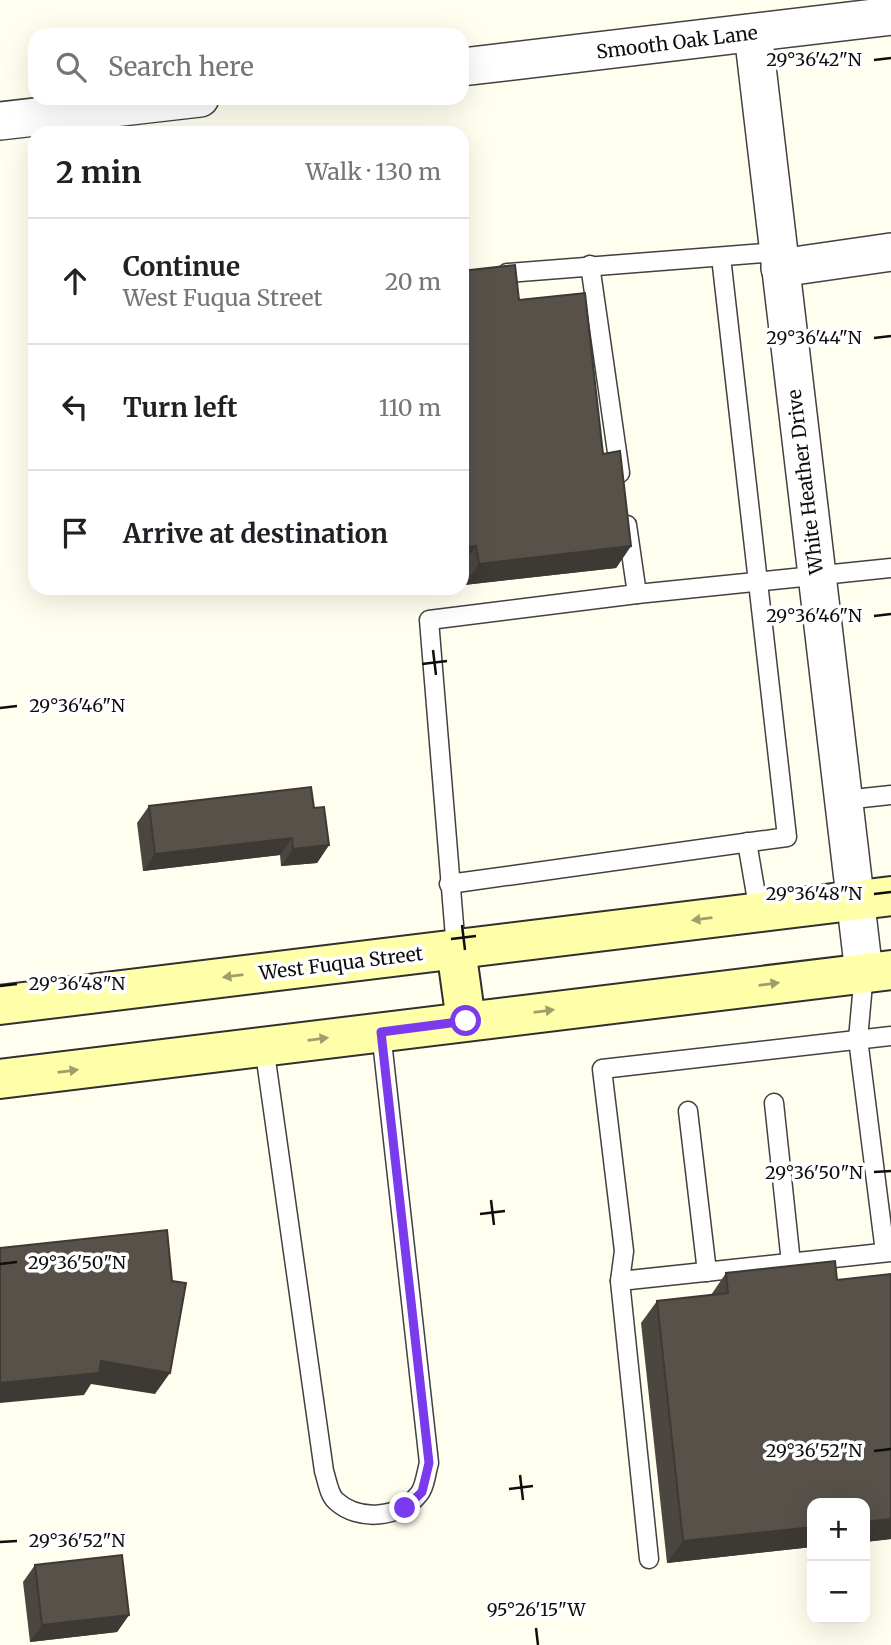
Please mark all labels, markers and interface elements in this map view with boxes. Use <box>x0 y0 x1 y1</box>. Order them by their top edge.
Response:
street label: Smooth Oak Lane <box>595 20 759 64</box>
search box <box>28 28 469 105</box>
icon: search <box>52 48 90 86</box>
text: 29°36'42"N <box>766 48 862 71</box>
text: Search here <box>108 50 254 83</box>
text: 2 min <box>56 153 141 191</box>
text: Walk · 130 m <box>306 157 441 186</box>
text: Continue <box>123 250 240 283</box>
icon: ahead <box>56 262 94 300</box>
text: 20 m <box>385 267 441 296</box>
text: West Fuqua Street <box>123 283 322 312</box>
text: 29°36'44"N <box>766 326 862 349</box>
icon: left <box>56 388 94 426</box>
street label: White Heather Drive <box>782 388 828 577</box>
text: Turn left <box>123 391 237 424</box>
text: 110 m <box>379 393 441 422</box>
icon: arrive <box>56 514 94 552</box>
text: Arrive at destination <box>123 517 388 550</box>
text: 29°36'46"N <box>766 604 862 627</box>
text: 29°36'46"N <box>29 694 125 717</box>
text: 29°36'48"N <box>766 882 862 905</box>
one-way arrow <box>690 913 712 924</box>
street label: West Fuqua Street <box>257 941 425 985</box>
one-way arrow <box>222 971 244 982</box>
text: 29°36'48"N <box>29 972 125 995</box>
one-way arrow <box>759 979 781 990</box>
route start <box>450 1005 481 1036</box>
one-way arrow <box>533 1006 555 1017</box>
one-way arrow <box>307 1034 329 1045</box>
one-way arrow <box>57 1065 79 1076</box>
text: 29°36'50"N <box>765 1161 863 1184</box>
text: 29°36'50"N <box>28 1251 126 1274</box>
text: 29°36'52"N <box>766 1439 862 1462</box>
route end <box>389 1492 420 1523</box>
map controls <box>807 1498 870 1624</box>
button: + <box>807 1498 870 1561</box>
text: 29°36'52"N <box>29 1529 125 1552</box>
button: − <box>807 1561 870 1624</box>
text: 95°26'15"W <box>487 1598 586 1621</box>

